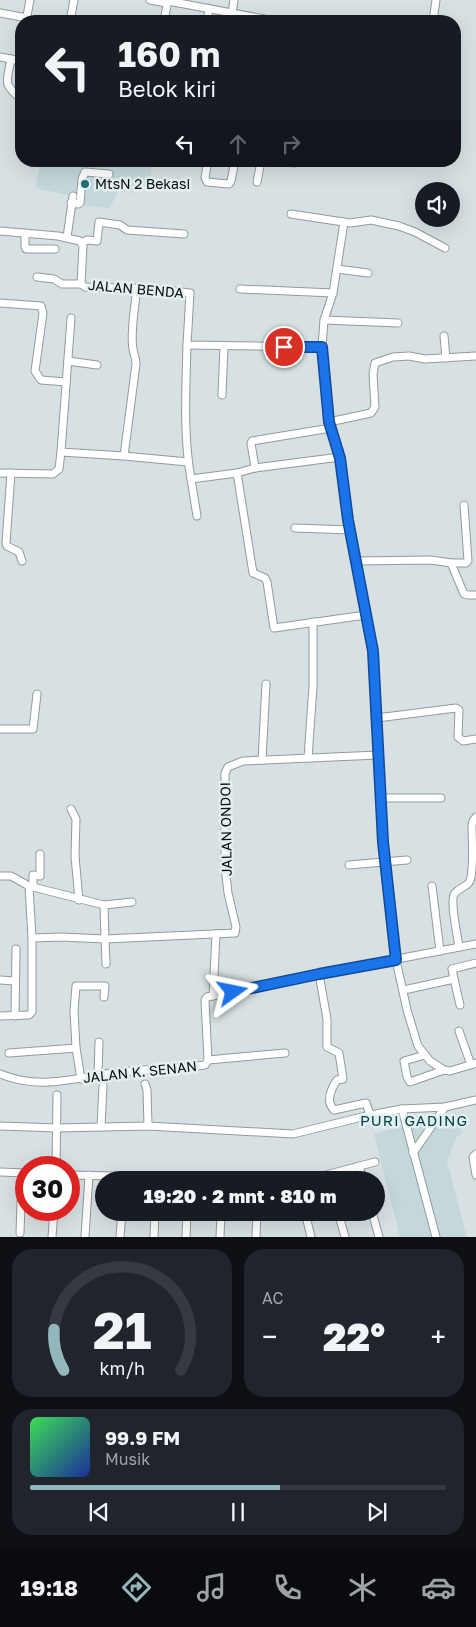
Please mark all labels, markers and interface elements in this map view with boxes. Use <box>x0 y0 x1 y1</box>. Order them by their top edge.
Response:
text: 160 m <box>118 33 220 75</box>
icon: left <box>35 35 100 100</box>
text: Belok kiri <box>118 75 216 102</box>
icon: left <box>171 130 199 158</box>
icon: ahead <box>224 130 252 158</box>
icon: right <box>277 130 305 158</box>
place label: MtsN 2 Bekasi <box>95 175 190 192</box>
marker: MtsN 2 Bekasi <box>79 178 91 190</box>
map controls <box>415 182 460 227</box>
button: sound <box>415 182 460 227</box>
street label: JALAN BENDA <box>87 276 185 301</box>
pin <box>263 326 305 368</box>
icon: arrive <box>270 333 298 361</box>
street label: JALAN ONDOI <box>216 782 235 876</box>
position arrow <box>206 965 258 1017</box>
street label: JALAN K. SENAN <box>82 1057 198 1086</box>
district label: PURI GADING <box>360 1111 468 1129</box>
speed limit sign: 30 <box>15 1156 80 1221</box>
text: 19:20 · 2 mnt · 810 m <box>143 1184 337 1207</box>
text: AC <box>262 1288 283 1308</box>
text: 21 <box>93 1298 151 1360</box>
text: 22° <box>323 1314 385 1359</box>
text: − <box>262 1320 277 1353</box>
text: + <box>431 1320 446 1353</box>
text: km/h <box>99 1357 145 1379</box>
text: 99.9 FM <box>105 1426 180 1449</box>
text: Musik <box>105 1449 150 1469</box>
icon: previous <box>85 1498 113 1526</box>
icon: pause <box>224 1498 252 1526</box>
icon: next <box>363 1498 391 1526</box>
icon: directions <box>119 1570 154 1605</box>
icon: music <box>194 1570 229 1605</box>
icon: phone <box>270 1570 305 1605</box>
icon: climate <box>345 1570 380 1605</box>
icon: car <box>421 1570 456 1605</box>
text: 19:18 <box>20 1574 78 1601</box>

